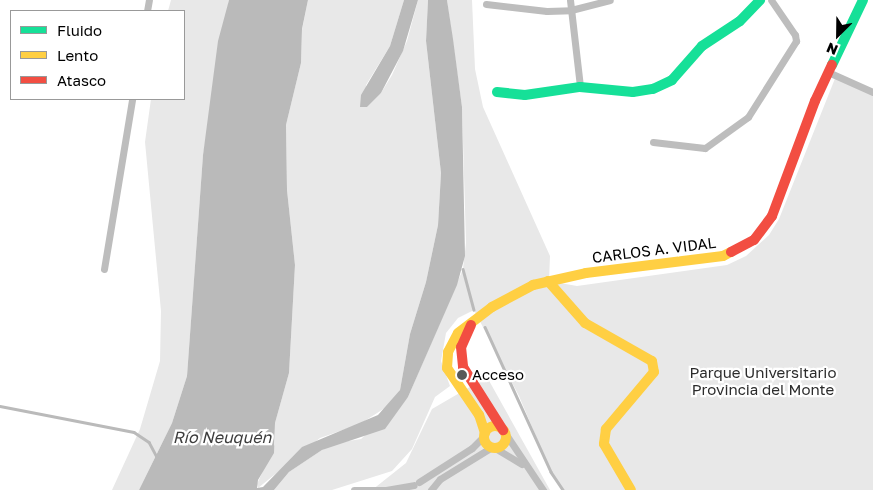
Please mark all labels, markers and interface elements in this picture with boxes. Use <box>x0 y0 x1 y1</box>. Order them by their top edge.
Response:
legend <box>10 10 185 100</box>
north arrow <box>813 10 863 60</box>
text: Fluido <box>57 21 102 39</box>
text: N <box>824 39 840 59</box>
text: Lento <box>57 46 98 64</box>
text: Atasco <box>57 71 106 89</box>
street label: CARLOS A. VIDAL <box>591 233 717 267</box>
park label: Parque Universitario Provincia del Monte <box>690 363 836 398</box>
place label: Acceso <box>472 366 524 384</box>
marker: Acceso <box>456 369 468 381</box>
water label: Río Neuquén <box>173 427 271 447</box>

